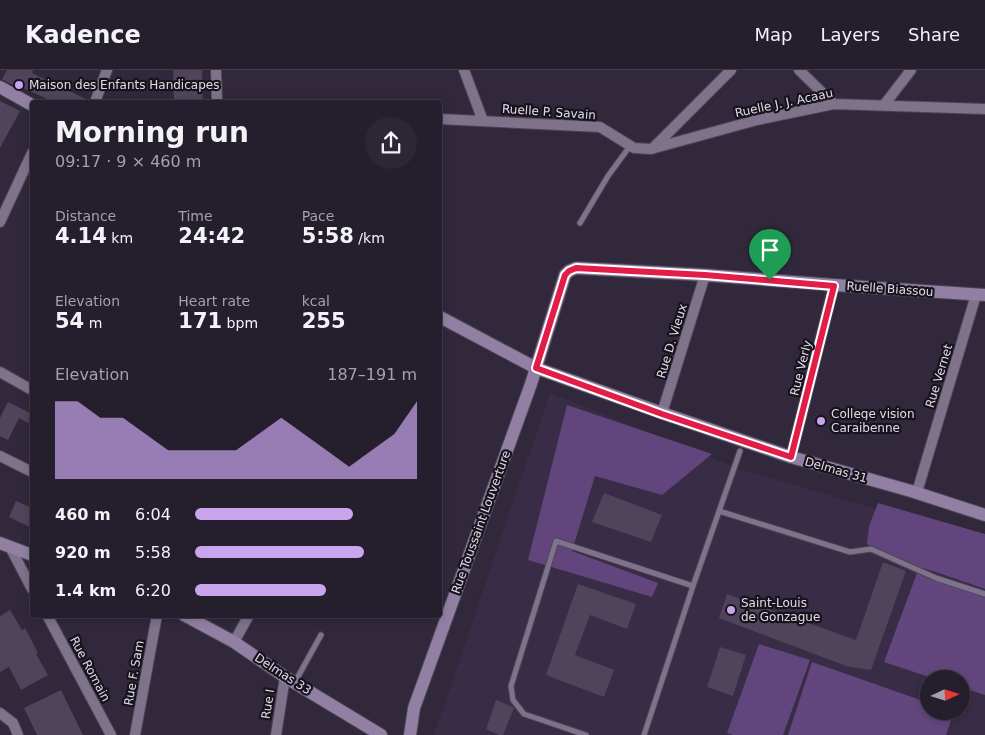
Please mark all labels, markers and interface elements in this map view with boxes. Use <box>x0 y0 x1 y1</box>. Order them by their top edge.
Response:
text: Kadence <box>25 21 141 49</box>
text: Map <box>754 24 792 45</box>
text: Layers <box>820 24 880 45</box>
text: Share <box>908 24 960 45</box>
place label: Maison des Enfants Handicapes <box>29 78 219 92</box>
marker: Maison des Enfants Handicapes <box>13 79 25 91</box>
street label: Ruelle J. J. Acaau <box>734 86 834 120</box>
street label: Ruelle P. Savain <box>502 102 596 122</box>
text: Morning run <box>55 116 249 149</box>
button: share <box>365 117 417 169</box>
text: 09:17 · 9 × 460 m <box>55 152 201 171</box>
text: Distance <box>55 208 116 224</box>
text: Time <box>178 208 213 224</box>
text: Pace <box>302 208 334 224</box>
text: 4.14 <box>55 224 107 248</box>
text: 24:42 <box>178 224 245 248</box>
text: 5:58 <box>302 224 354 248</box>
pin <box>749 229 791 280</box>
text: km <box>107 230 133 246</box>
text: /km <box>354 230 385 246</box>
icon: arrive <box>756 236 784 264</box>
street label: Ruelle Biassou <box>846 279 934 299</box>
text: Elevation <box>55 293 120 309</box>
text: Heart rate <box>178 293 250 309</box>
text: kcal <box>302 293 330 309</box>
street label: Rue D. Vieux <box>654 302 690 380</box>
text: 54 <box>55 309 84 333</box>
text: 171 <box>178 309 222 333</box>
text: 255 <box>302 309 346 333</box>
text: m <box>84 315 102 331</box>
text: bpm <box>222 315 258 331</box>
street label: Rue Verly <box>787 339 815 397</box>
street label: Rue Vernet <box>923 342 955 409</box>
text: Elevation <box>55 365 129 384</box>
text: 187–191 m <box>327 365 417 384</box>
place label: College vision Caraibenne <box>831 407 915 435</box>
marker: College vision Caraibenne <box>815 415 827 427</box>
street label: Rue Toussaint Louverture <box>449 448 513 596</box>
street label: Delmas 31 <box>803 454 869 486</box>
text: 460 m <box>55 505 111 524</box>
text: 6:04 <box>135 505 171 524</box>
text: 920 m <box>55 543 111 562</box>
text: 5:58 <box>135 543 171 562</box>
text: 1.4 km <box>55 581 116 600</box>
text: 6:20 <box>135 581 171 600</box>
place label: Saint-Louis de Gonzague <box>741 596 820 624</box>
marker: Saint-Louis de Gonzague <box>725 604 737 616</box>
street label: Rue Romain <box>67 634 113 704</box>
street label: Rue F. Sam <box>121 639 147 707</box>
street label: Delmas 33 <box>252 651 314 697</box>
north arrow <box>920 670 970 720</box>
map controls <box>920 670 970 720</box>
street label: Rue I <box>259 688 277 720</box>

